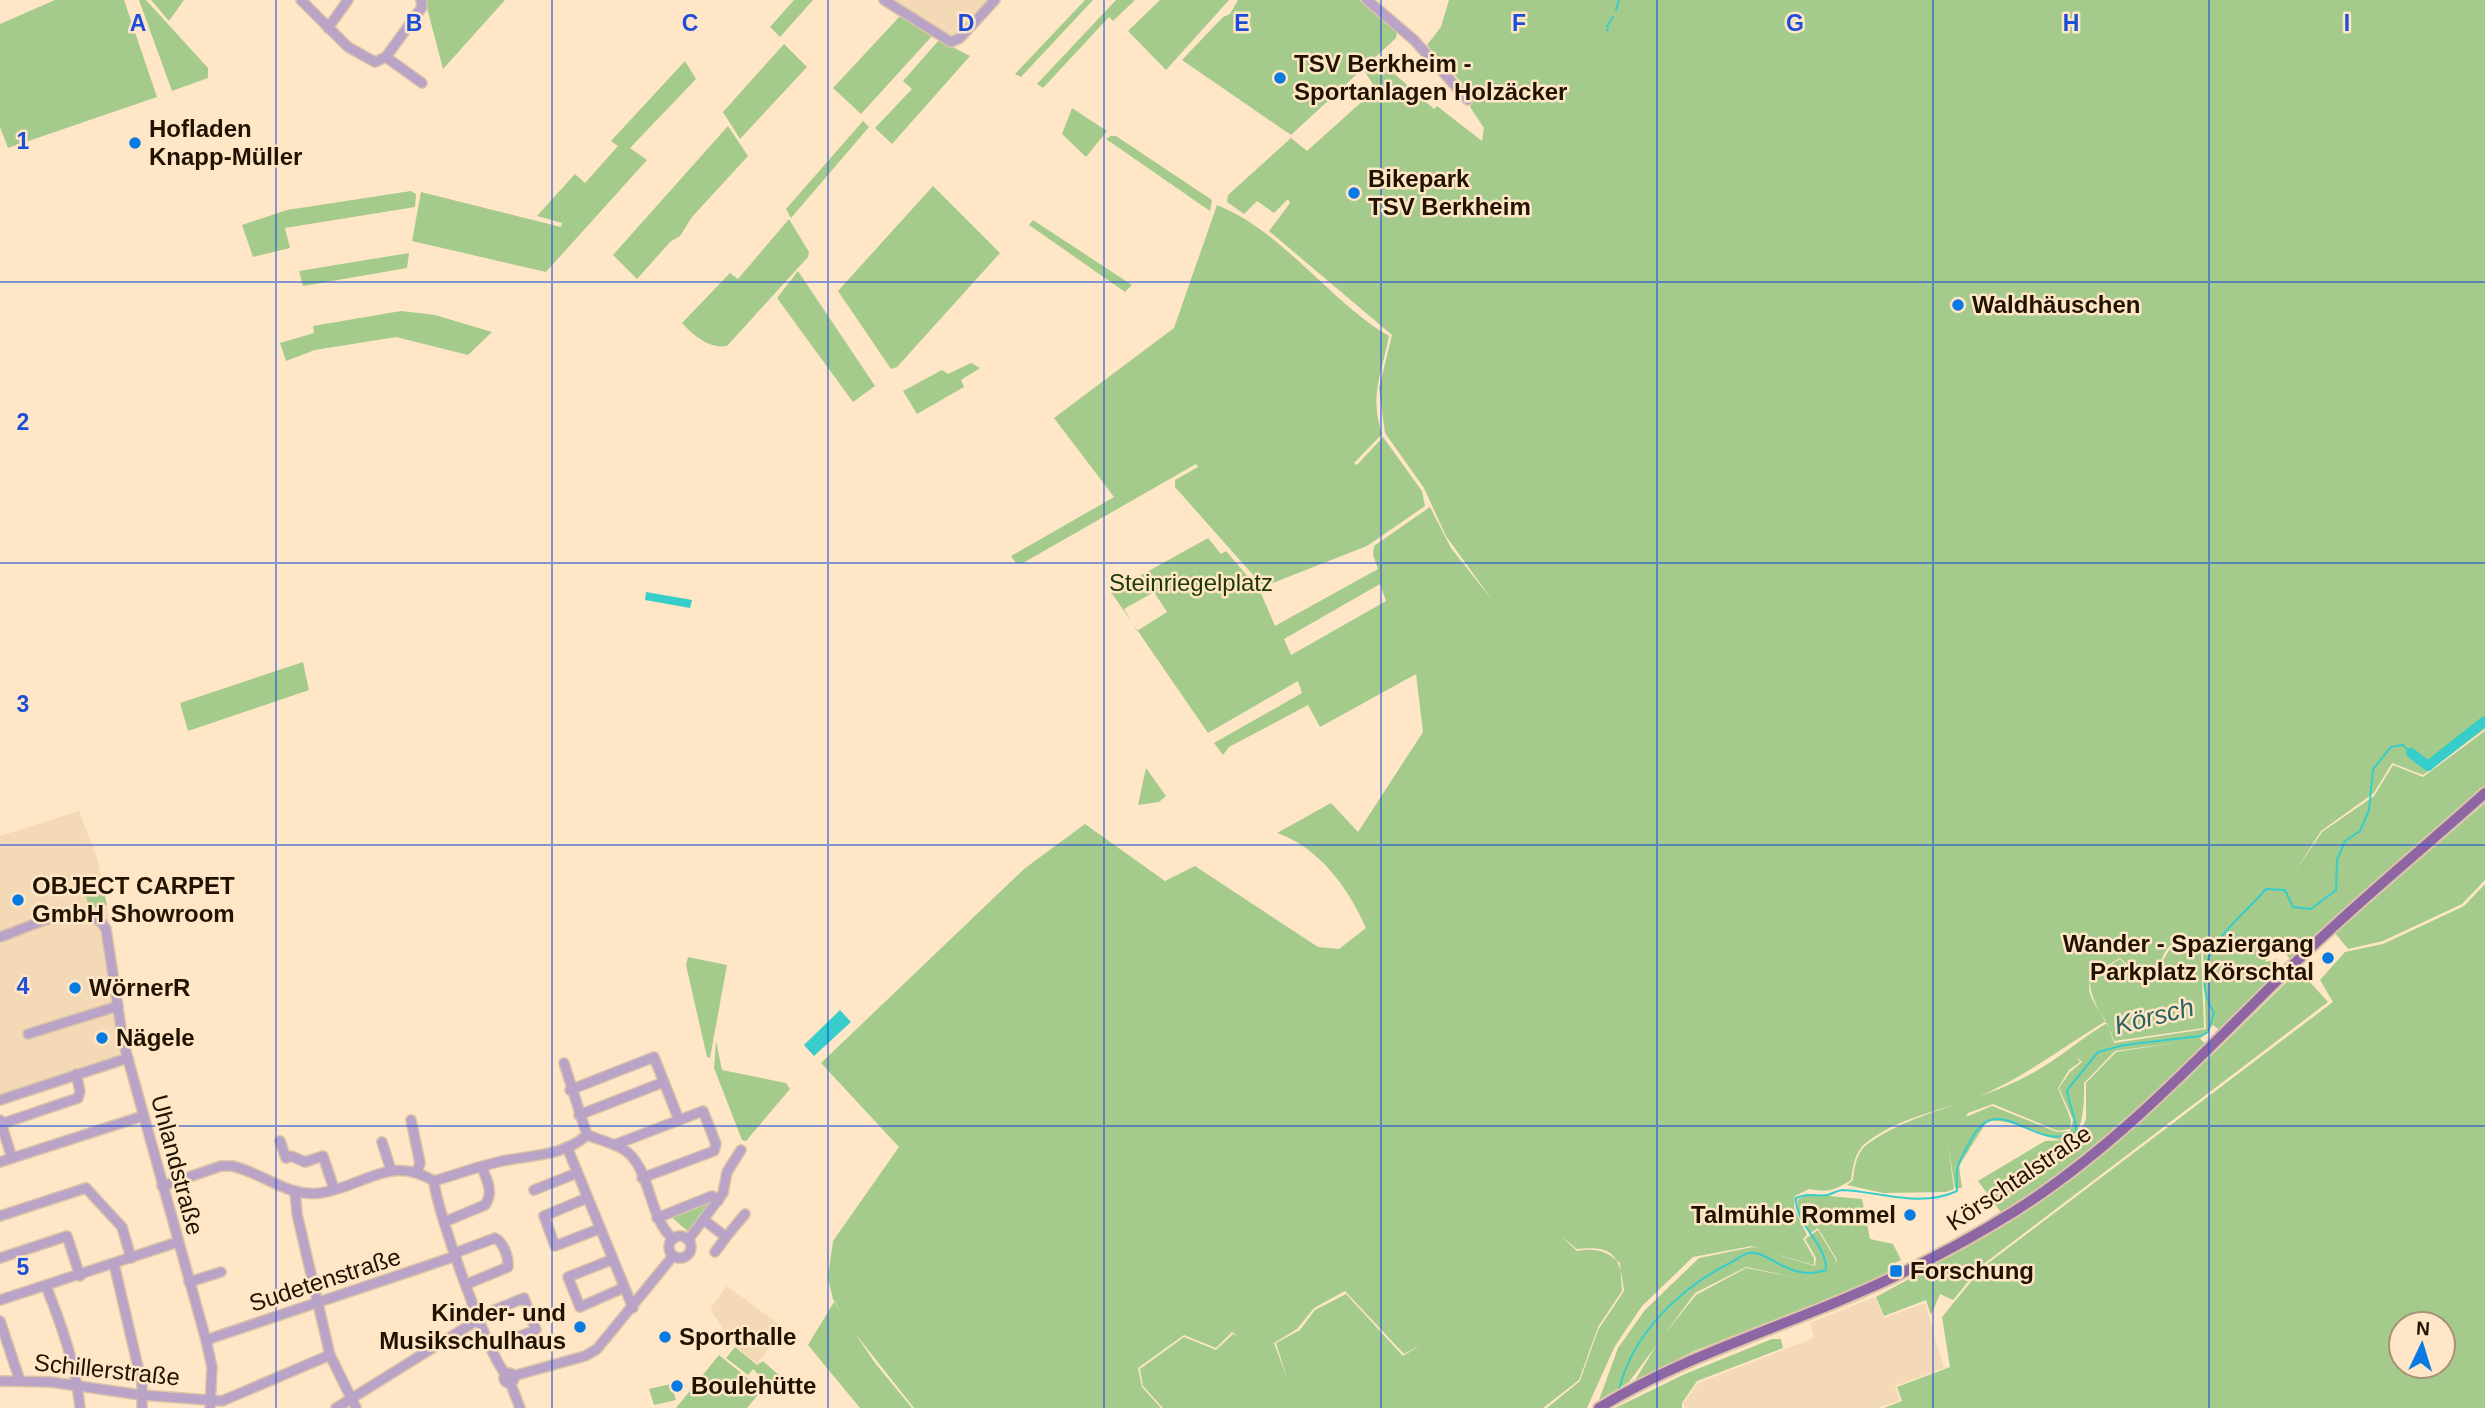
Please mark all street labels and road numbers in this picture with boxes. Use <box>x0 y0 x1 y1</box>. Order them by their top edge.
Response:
street label: Uhlandstraße <box>146 1092 209 1238</box>
street label: Körschtalstraße <box>1942 1119 2096 1236</box>
street label: Sudetenstraße <box>246 1242 404 1317</box>
street label: Schillerstraße <box>33 1348 181 1391</box>

